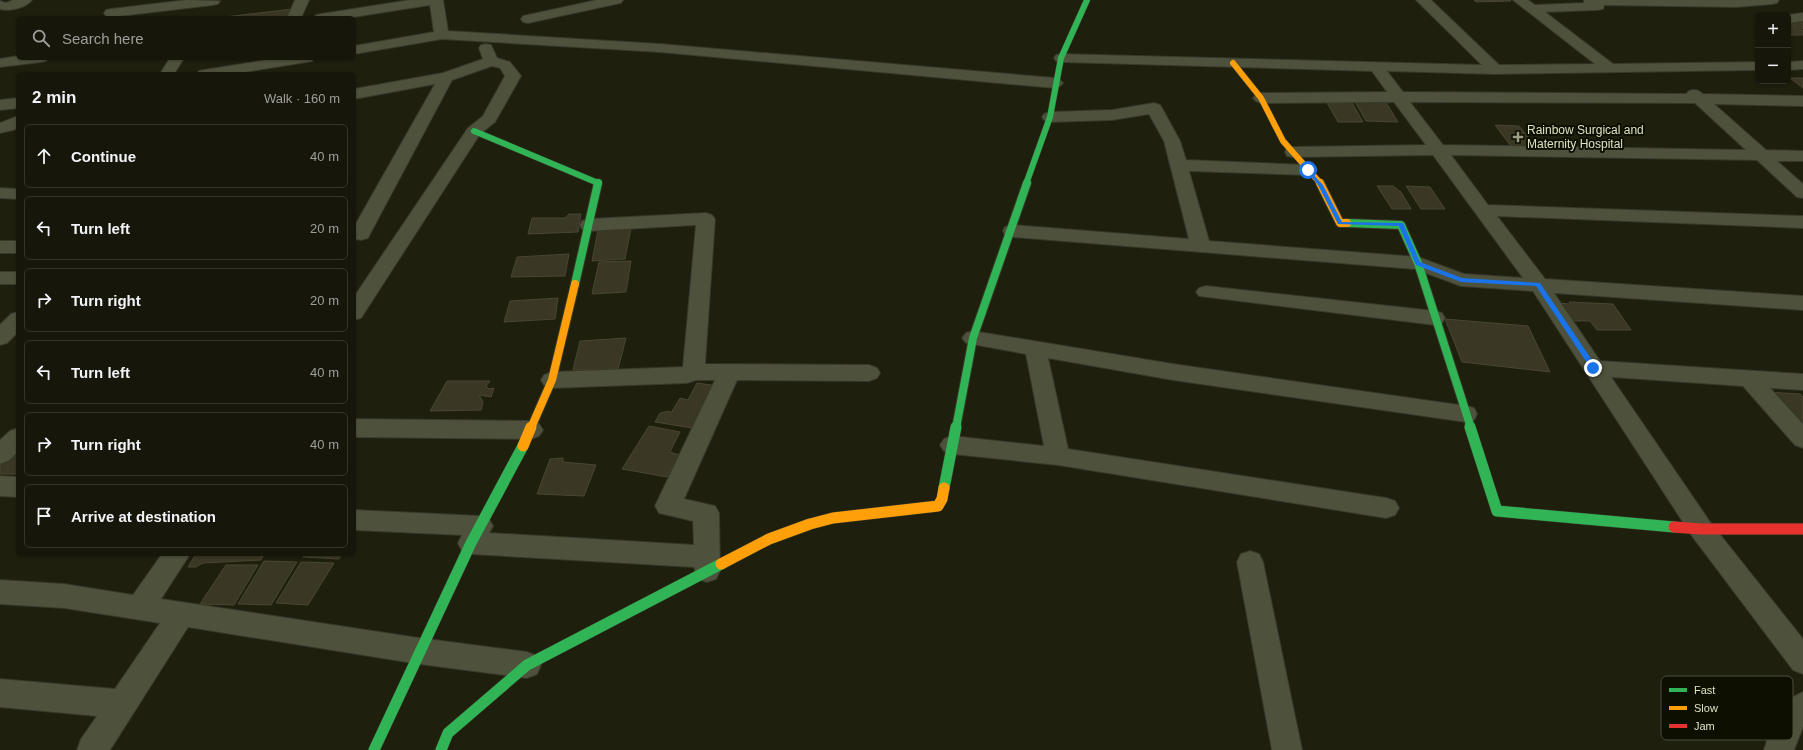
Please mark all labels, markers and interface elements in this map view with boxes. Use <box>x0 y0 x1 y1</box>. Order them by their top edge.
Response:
map controls <box>1755 12 1791 84</box>
button: + <box>1755 12 1791 48</box>
search box <box>16 16 356 60</box>
icon: search <box>30 27 52 49</box>
text: Search here <box>62 30 144 47</box>
button: − <box>1755 48 1791 84</box>
text: 2 min <box>32 88 76 107</box>
text: Walk · 160 m <box>264 91 340 106</box>
place label: Rainbow Surgical and Maternity Hospital <box>1527 123 1644 151</box>
marker: Rainbow Surgical and Maternity Hospital <box>1512 131 1524 143</box>
icon: ahead <box>33 145 55 167</box>
text: Continue <box>71 148 136 165</box>
text: 40 m <box>310 149 339 164</box>
route start <box>1299 161 1317 179</box>
icon: left <box>33 217 55 239</box>
text: Turn left <box>71 220 130 237</box>
text: 20 m <box>310 221 339 236</box>
icon: right <box>33 289 55 311</box>
text: Turn right <box>71 292 141 309</box>
text: 20 m <box>310 293 339 308</box>
route end <box>1584 359 1602 377</box>
icon: left <box>33 361 55 383</box>
text: Turn left <box>71 364 130 381</box>
text: 40 m <box>310 365 339 380</box>
icon: right <box>33 433 55 455</box>
text: Turn right <box>71 436 141 453</box>
text: 40 m <box>310 437 339 452</box>
icon: arrive <box>33 505 55 527</box>
text: Arrive at destination <box>71 508 216 525</box>
legend <box>1661 676 1793 740</box>
text: Fast <box>1694 684 1715 696</box>
text: Slow <box>1694 702 1718 714</box>
text: Jam <box>1694 720 1715 732</box>

